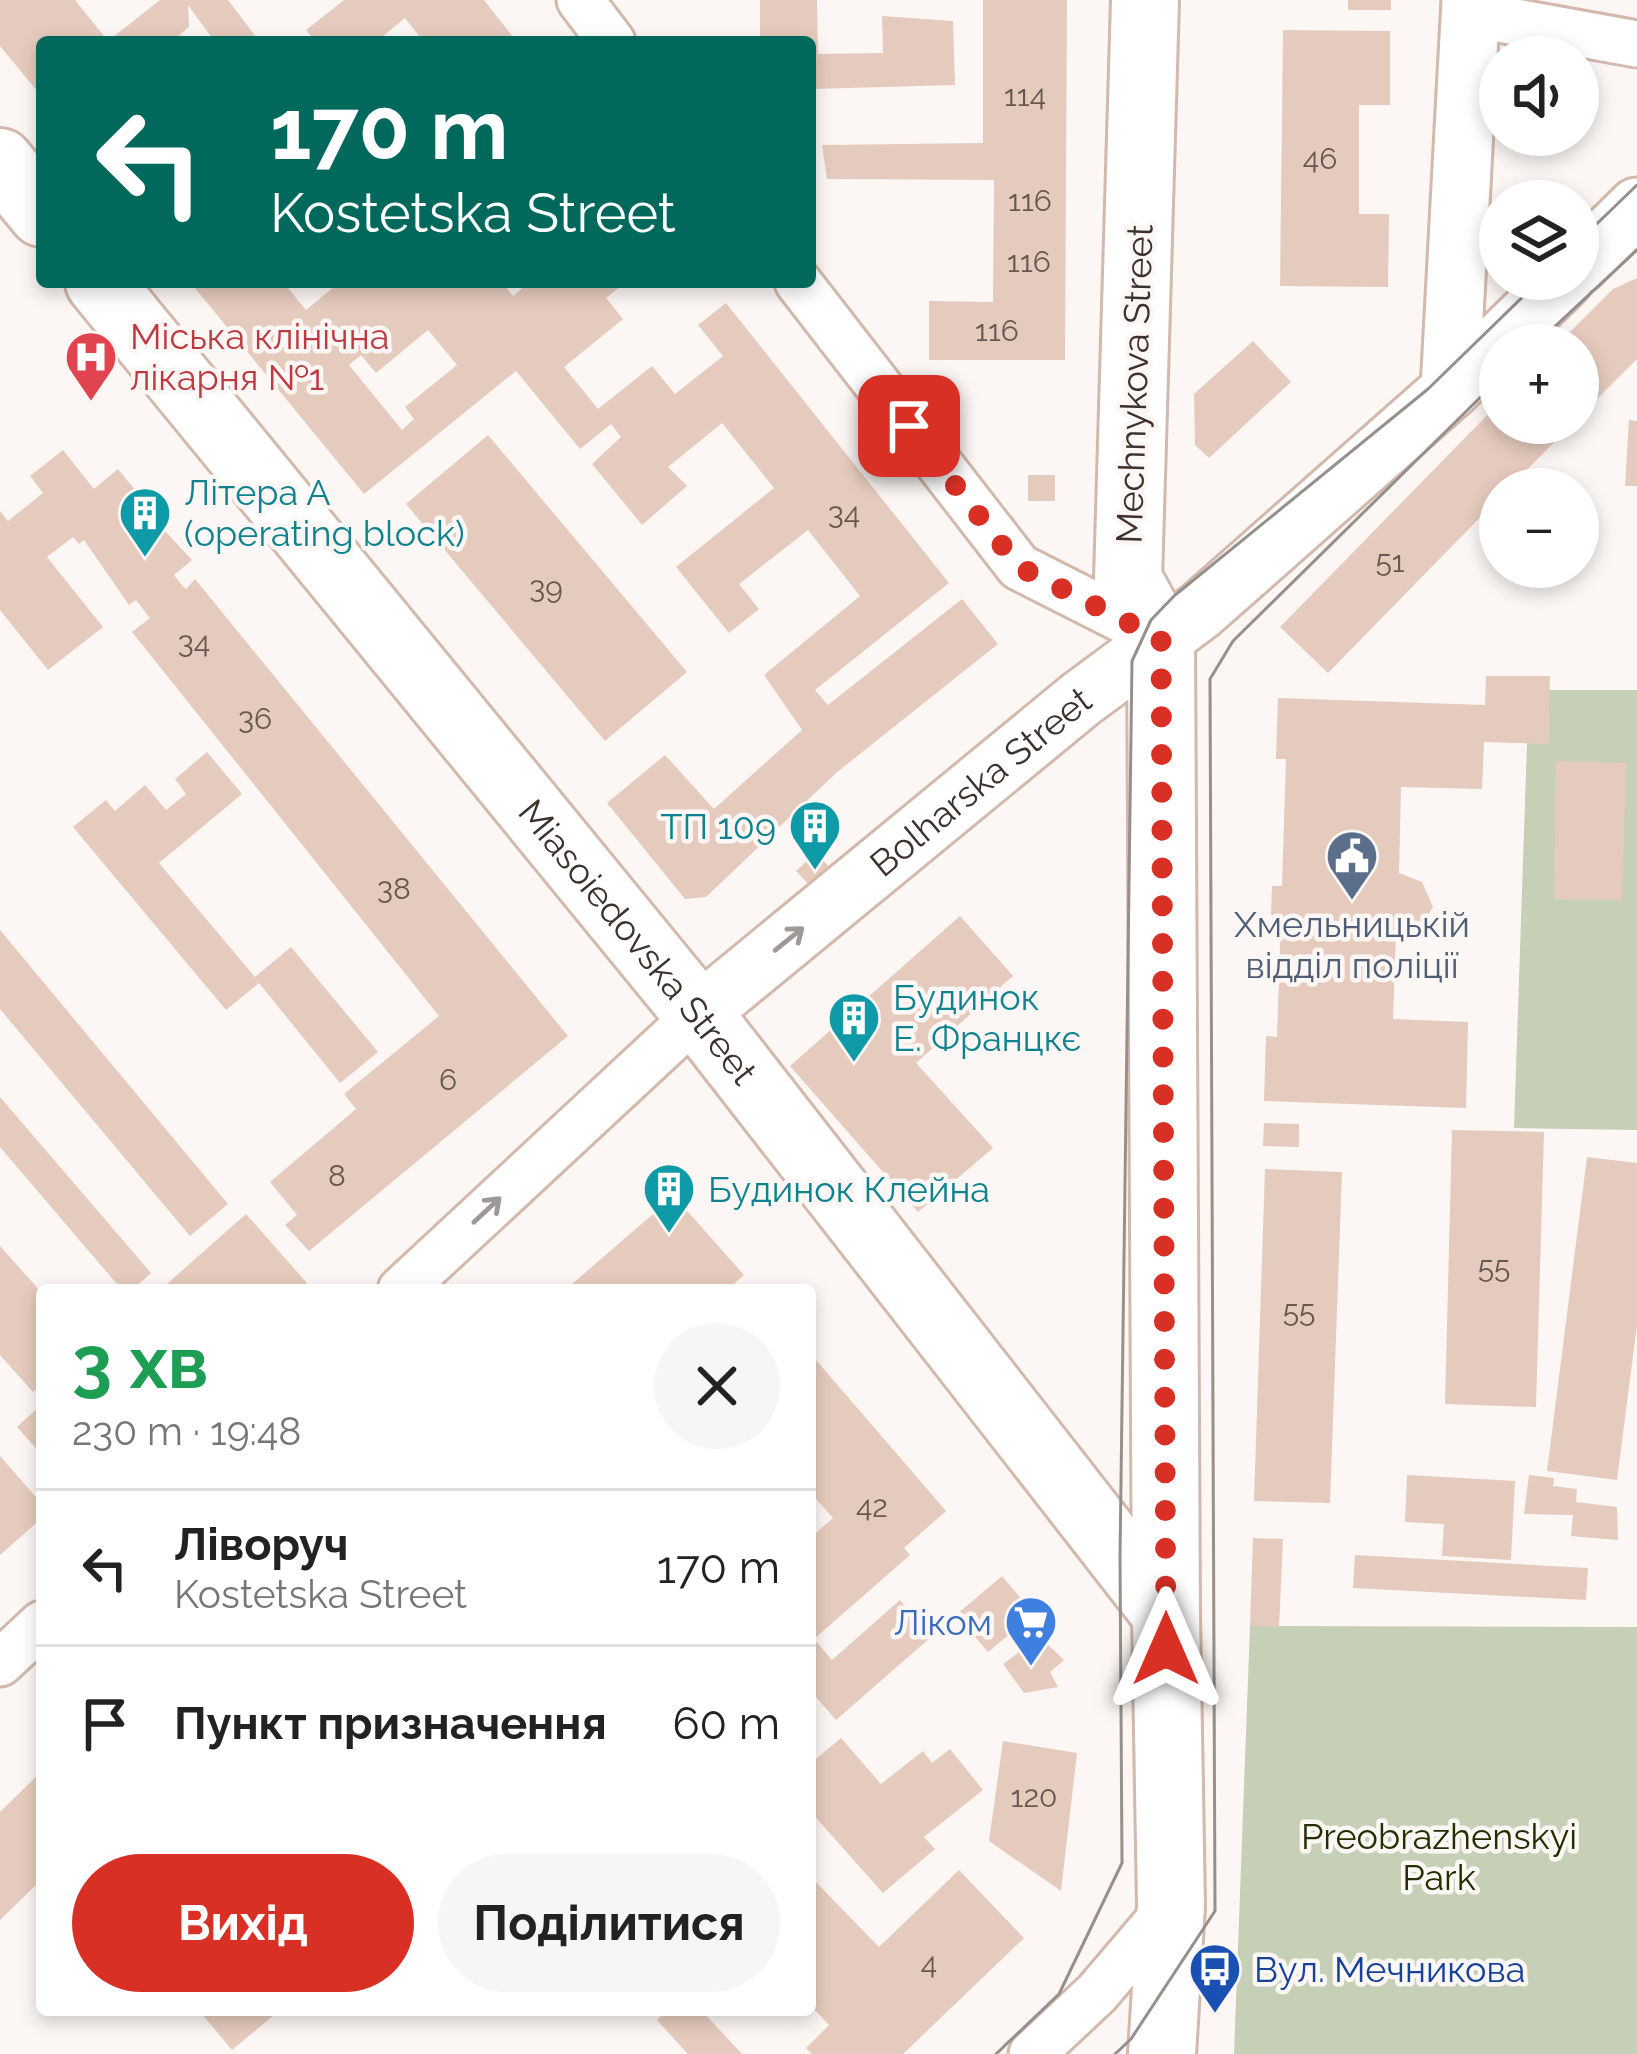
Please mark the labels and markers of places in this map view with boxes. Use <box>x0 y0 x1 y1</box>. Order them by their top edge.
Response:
place label: Міська клінічна лікарня №1 <box>130 315 389 398</box>
hospital icon: Міська клінічна лікарня №1 <box>63 329 119 403</box>
pin <box>858 375 960 477</box>
place label: Літера А (operating block) <box>184 471 465 554</box>
building icon: Літера А (operating block) <box>117 485 173 559</box>
building icon: ТП 109 <box>787 798 843 872</box>
place label: ТП 109 <box>661 805 776 847</box>
public building icon: Хмельницькій відділ поліції <box>1324 828 1380 902</box>
place label: Хмельницькій відділ поліції <box>1234 903 1470 986</box>
place label: Будинок Е. Францкє <box>893 976 1081 1059</box>
building icon: Будинок Е. Францкє <box>826 990 882 1064</box>
building icon: Будинок Клейна <box>641 1161 697 1235</box>
place label: Будинок Клейна <box>708 1168 990 1210</box>
supermarket icon: Ліком <box>1003 1594 1059 1668</box>
place label: Ліком <box>894 1601 992 1643</box>
bus stop icon: Вул. Мечникова <box>1187 1941 1243 2015</box>
place label: Вул. Мечникова <box>1254 1948 1525 1990</box>

